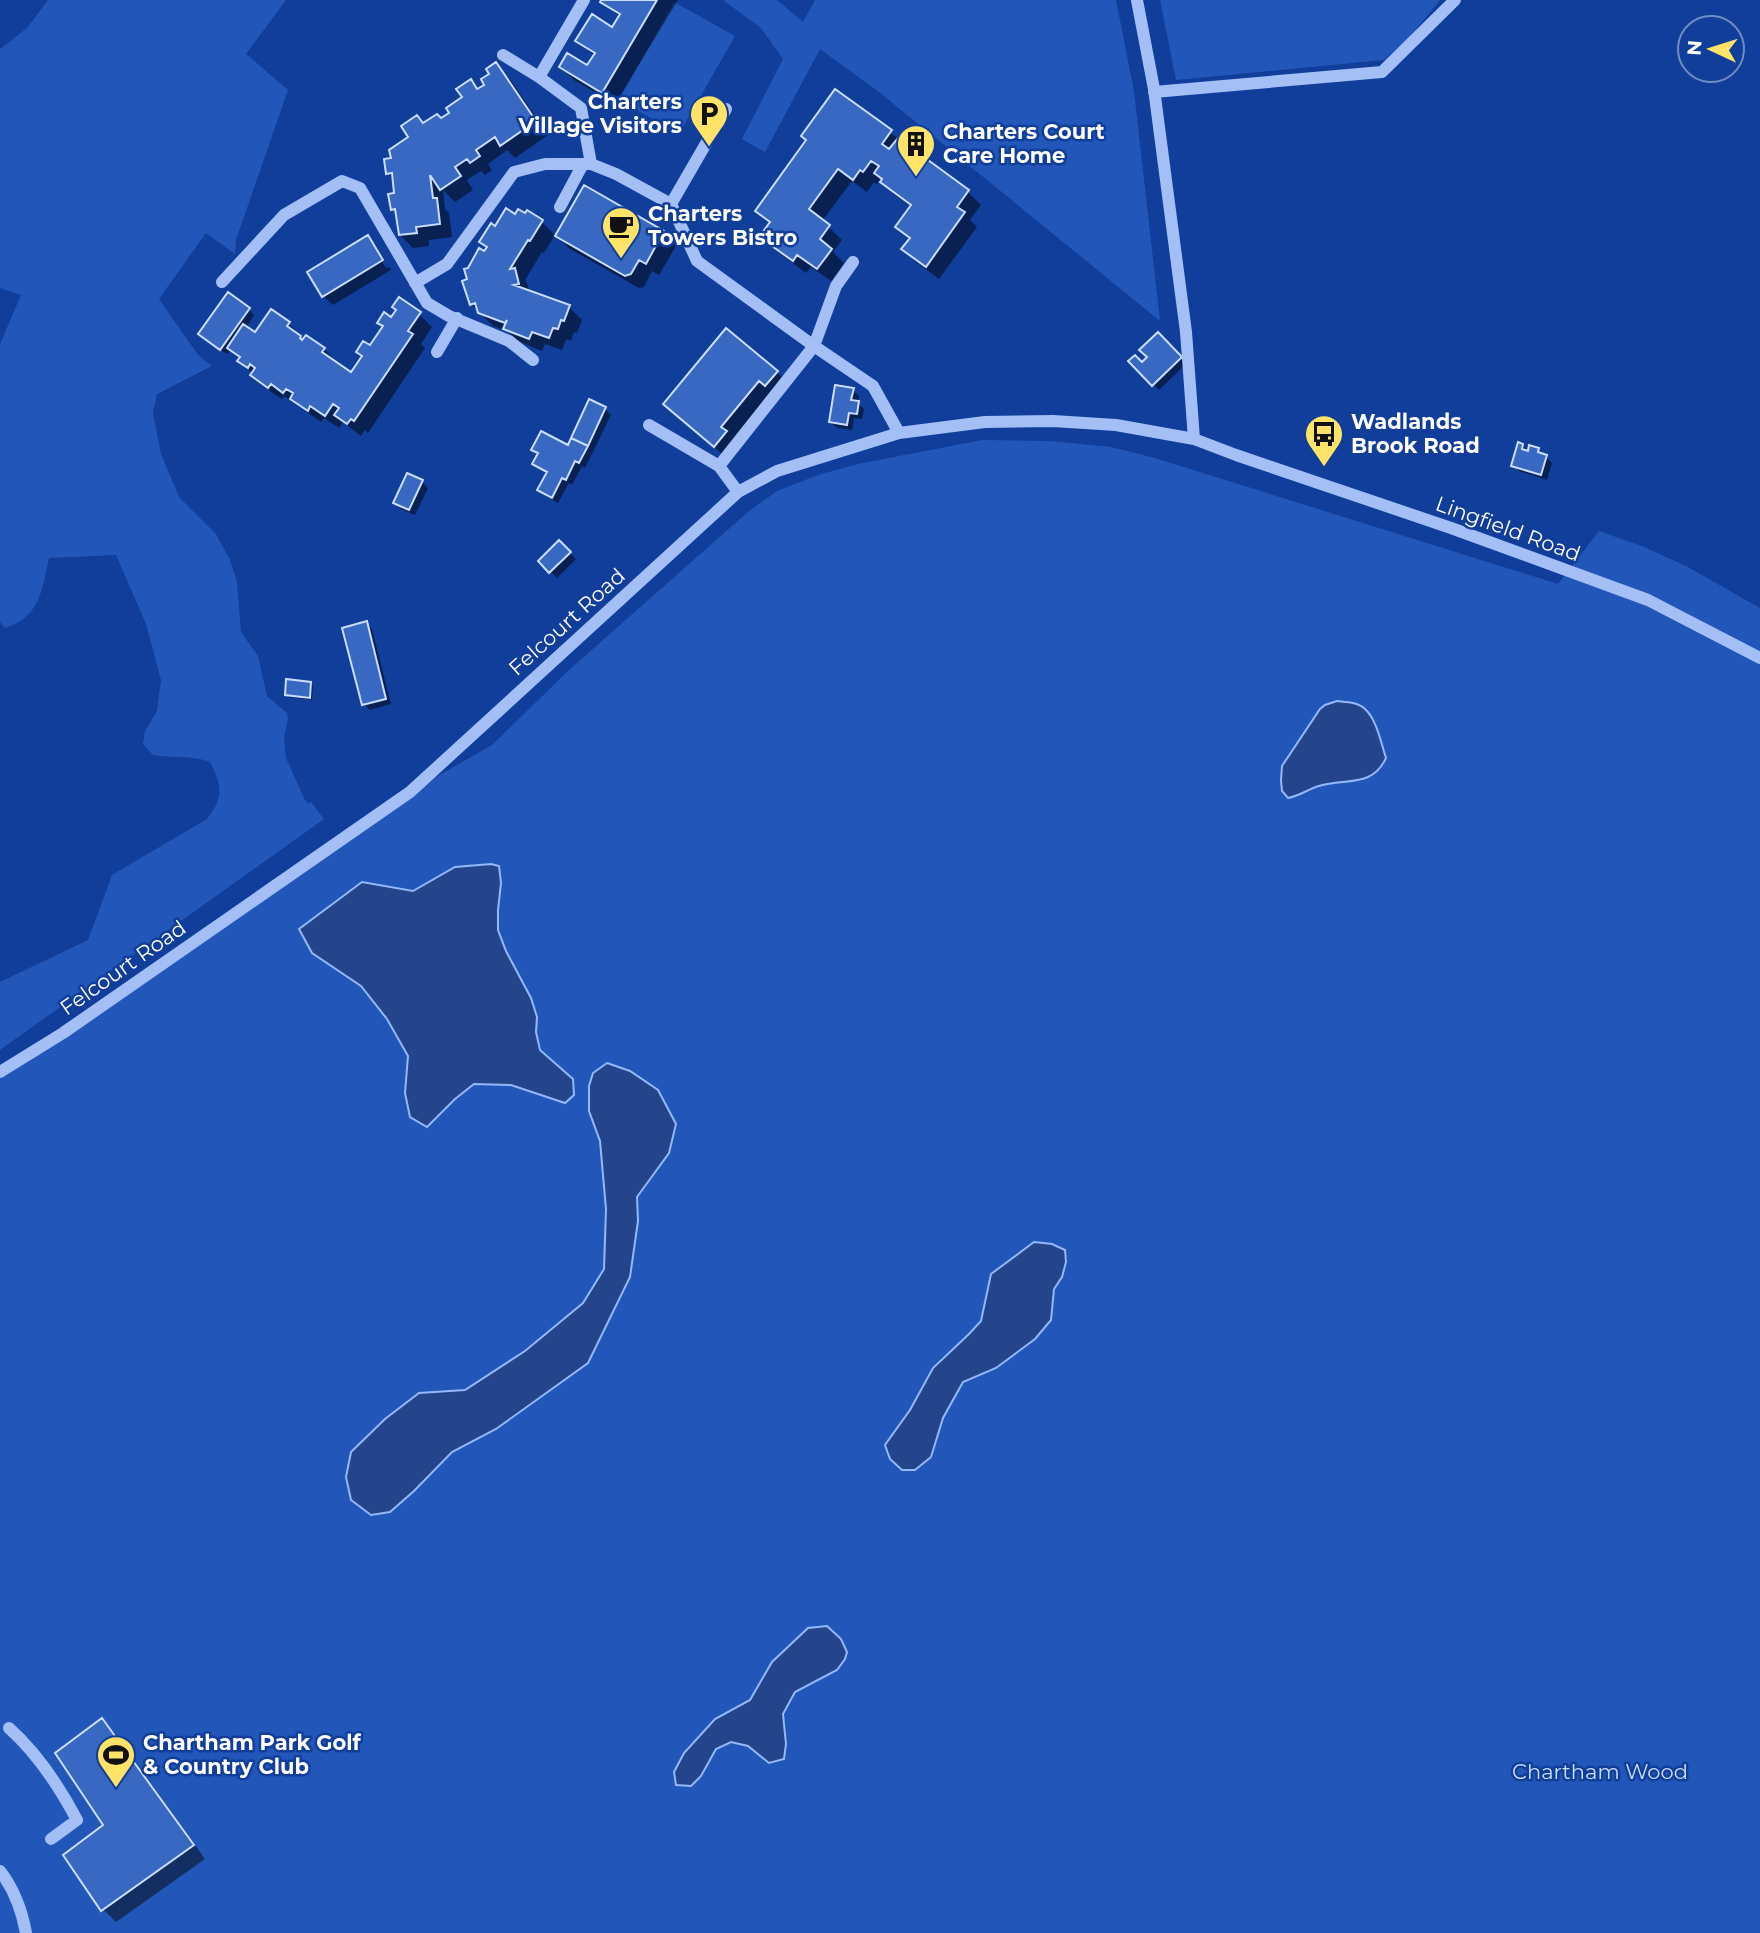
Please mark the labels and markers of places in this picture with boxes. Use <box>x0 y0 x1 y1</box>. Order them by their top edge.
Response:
place label: Charters Village Visitors <box>517 89 682 138</box>
parking icon: Charters Village Visitors <box>688 93 730 148</box>
place label: Charters Court Care Home <box>943 119 1105 168</box>
building icon: Charters Court Care Home <box>895 123 937 178</box>
place label: Charters Towers Bistro <box>648 201 798 250</box>
cafe icon: Charters Towers Bistro <box>600 205 642 260</box>
place label: Wadlands Brook Road <box>1351 409 1480 458</box>
bus stop icon: Wadlands Brook Road <box>1303 413 1345 468</box>
place label: Chartham Park Golf & Country Club <box>143 1730 362 1779</box>
sports icon: Chartham Park Golf & Country Club <box>95 1734 137 1789</box>

